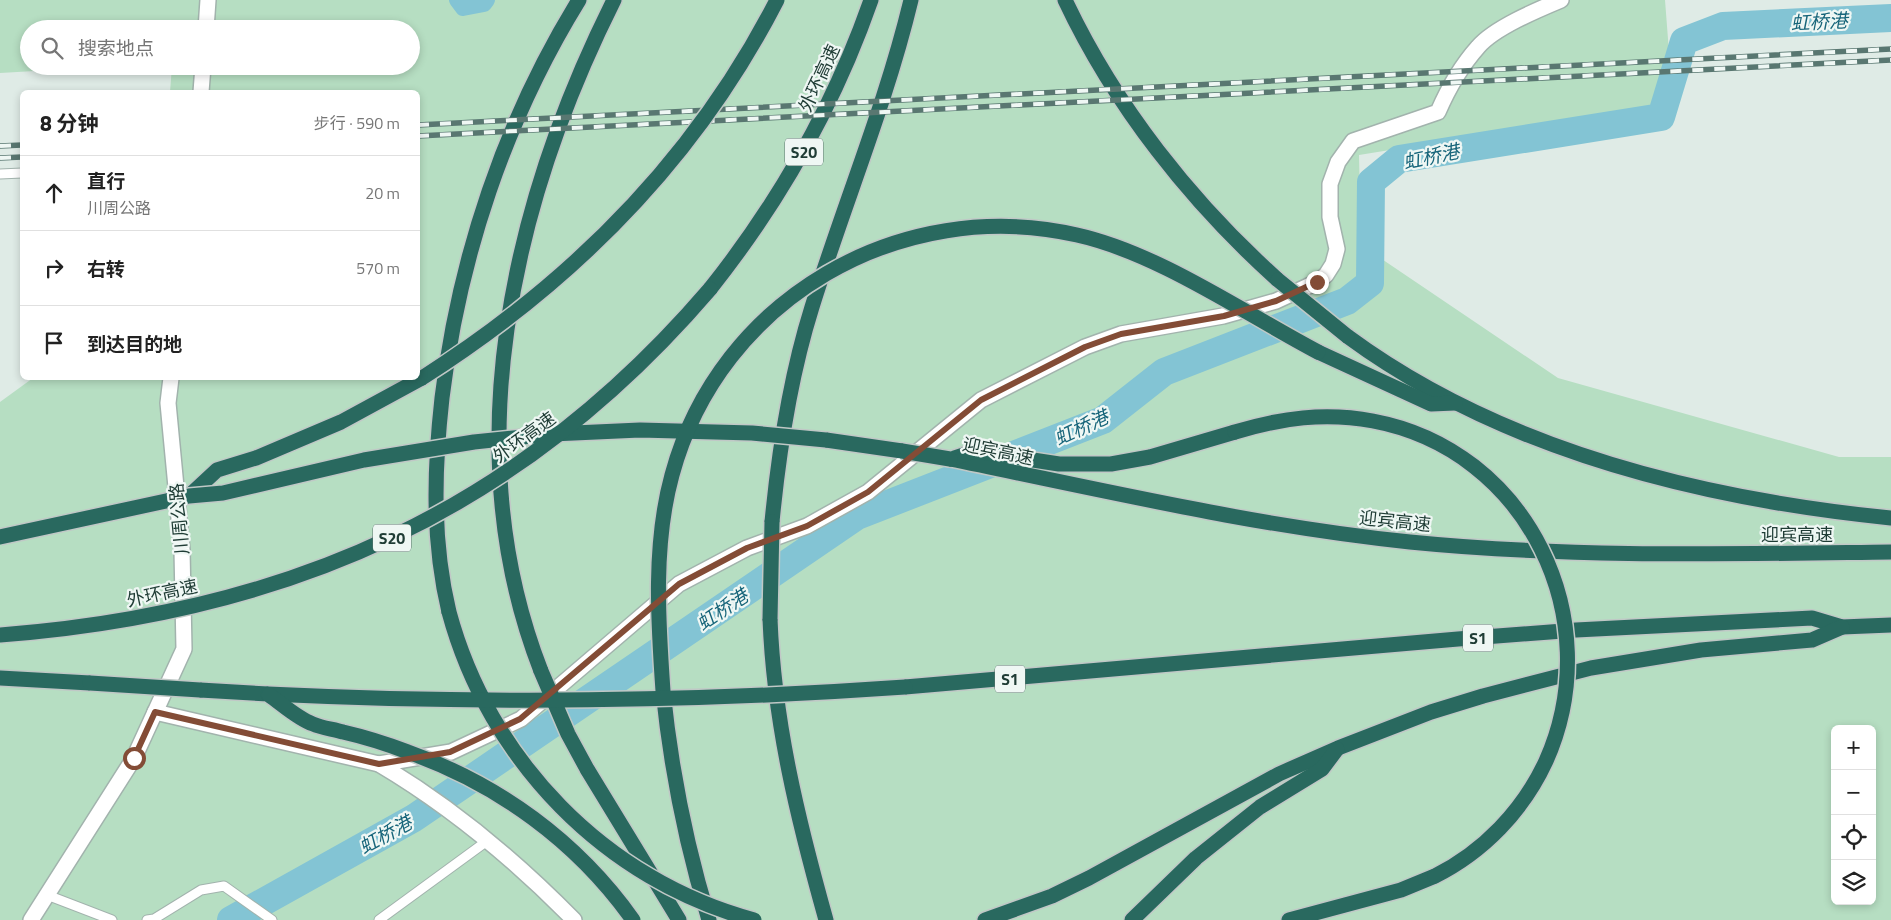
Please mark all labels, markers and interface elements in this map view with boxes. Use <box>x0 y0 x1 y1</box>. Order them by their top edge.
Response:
water label: 虹桥港 <box>1790 5 1851 37</box>
search box <box>20 20 420 75</box>
text: 搜索地点 <box>78 33 154 62</box>
icon: search <box>38 34 66 62</box>
street label: 外环高速 <box>792 40 846 116</box>
text: 8 分钟 <box>40 107 98 139</box>
text: 步行 · 590 m <box>314 111 400 135</box>
water label: 虹桥港 <box>1400 135 1465 176</box>
road number: S20 <box>785 138 823 166</box>
text: 直行 <box>87 166 125 195</box>
icon: ahead <box>40 179 68 207</box>
text: 20 m <box>365 181 400 205</box>
text: 川周公路 <box>87 196 151 220</box>
icon: right <box>40 254 68 282</box>
text: 右转 <box>87 254 125 283</box>
text: 570 m <box>356 256 400 280</box>
route end <box>1306 271 1329 294</box>
icon: arrive <box>40 329 68 357</box>
text: 到达目的地 <box>87 329 182 358</box>
water label: 虹桥港 <box>1049 401 1116 452</box>
street label: 外环高速 <box>487 405 561 469</box>
street label: 迎宾高速 <box>960 430 1036 472</box>
street label: 川周公路 <box>162 482 196 556</box>
street label: 迎宾高速 <box>1358 504 1432 538</box>
street label: 迎宾高速 <box>1761 521 1833 548</box>
road number: S20 <box>373 524 411 552</box>
street label: 外环高速 <box>124 572 200 614</box>
water label: 虹桥港 <box>690 579 756 637</box>
road number: S1 <box>1463 624 1493 651</box>
road number: S1 <box>995 666 1025 692</box>
map controls <box>1831 725 1876 905</box>
button: + <box>1831 725 1876 770</box>
route start <box>123 747 146 770</box>
button: − <box>1831 770 1876 815</box>
water label: 虹桥港 <box>353 806 420 861</box>
button: locate <box>1831 815 1876 860</box>
button: layers <box>1831 860 1876 905</box>

